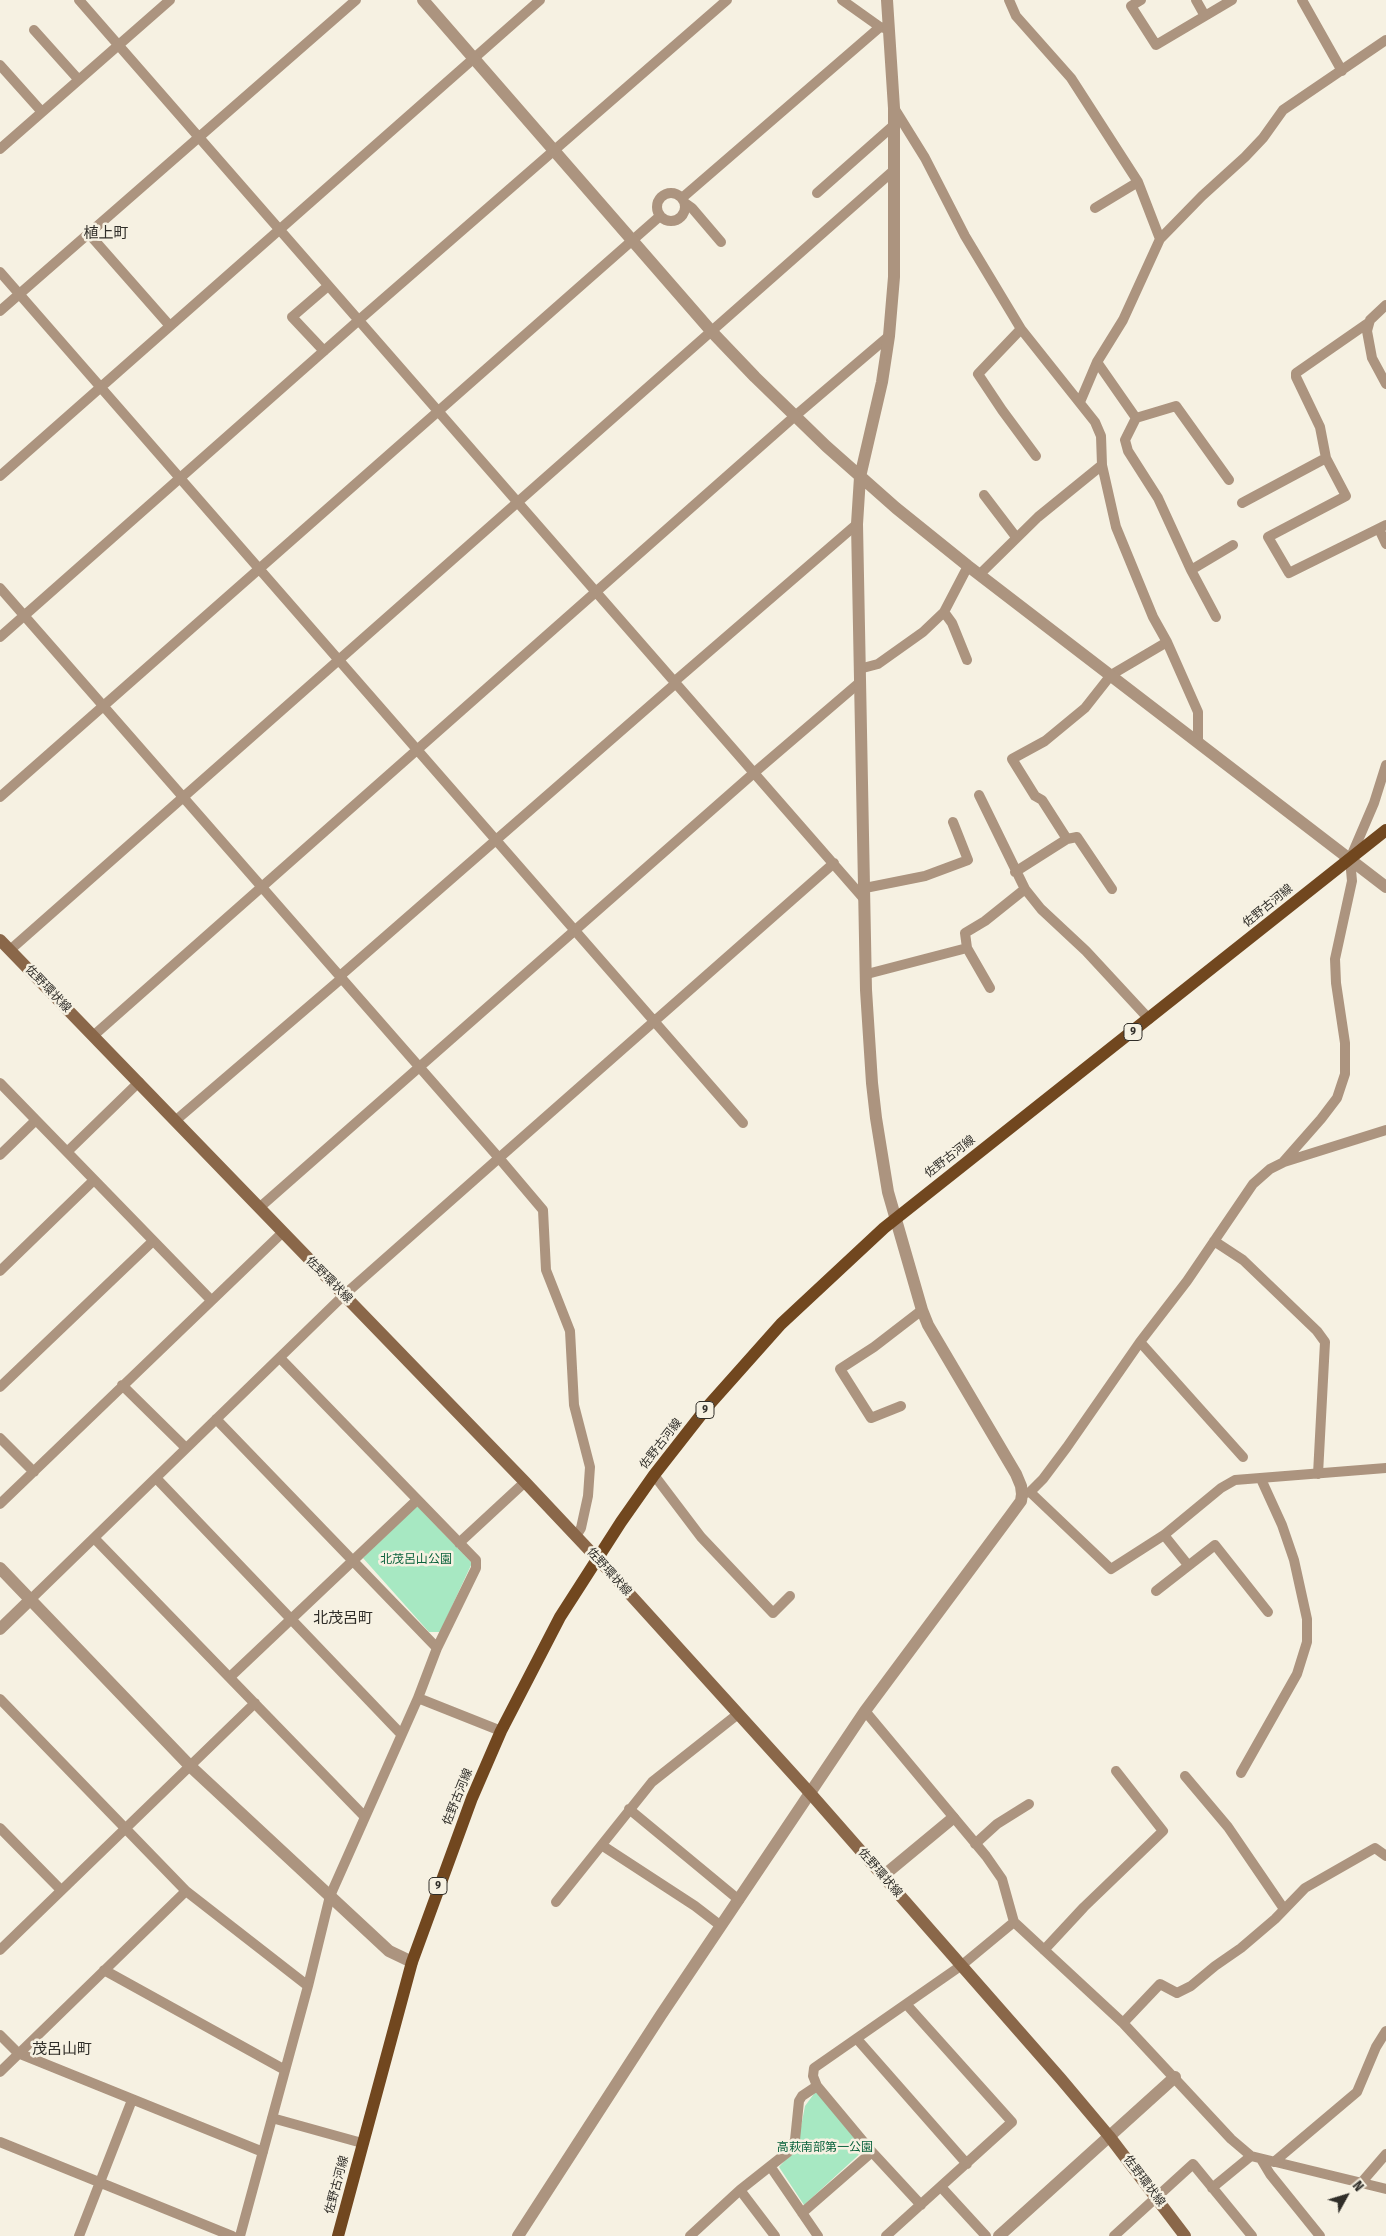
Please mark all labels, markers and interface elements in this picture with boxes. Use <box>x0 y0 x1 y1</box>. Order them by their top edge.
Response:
district label: 植上町 <box>84 225 128 243</box>
street label: 佐野古河線 <box>1240 882 1296 930</box>
street label: 佐野環状線 <box>22 962 74 1016</box>
road number: 9 <box>1124 1024 1142 1040</box>
street label: 佐野古河線 <box>922 1133 978 1181</box>
street label: 佐野環状線 <box>303 1254 355 1306</box>
road number: 9 <box>696 1402 714 1418</box>
street label: 佐野古河線 <box>637 1416 685 1472</box>
street label: 佐野環状線 <box>584 1545 634 1599</box>
park label: 北茂呂山公園 <box>380 1553 452 1567</box>
district label: 北茂呂町 <box>313 1610 373 1628</box>
street label: 佐野古河線 <box>440 1766 476 1828</box>
street label: 佐野環状線 <box>855 1846 905 1900</box>
road number: 9 <box>429 1878 447 1894</box>
district label: 茂呂山町 <box>32 2041 92 2059</box>
park label: 高萩南部第一公園 <box>777 2141 873 2155</box>
street label: 佐野環状線 <box>1120 2153 1168 2209</box>
street label: 佐野古河線 <box>322 2154 352 2216</box>
north arrow <box>1321 2171 1371 2221</box>
text: N <box>1349 2178 1367 2195</box>

